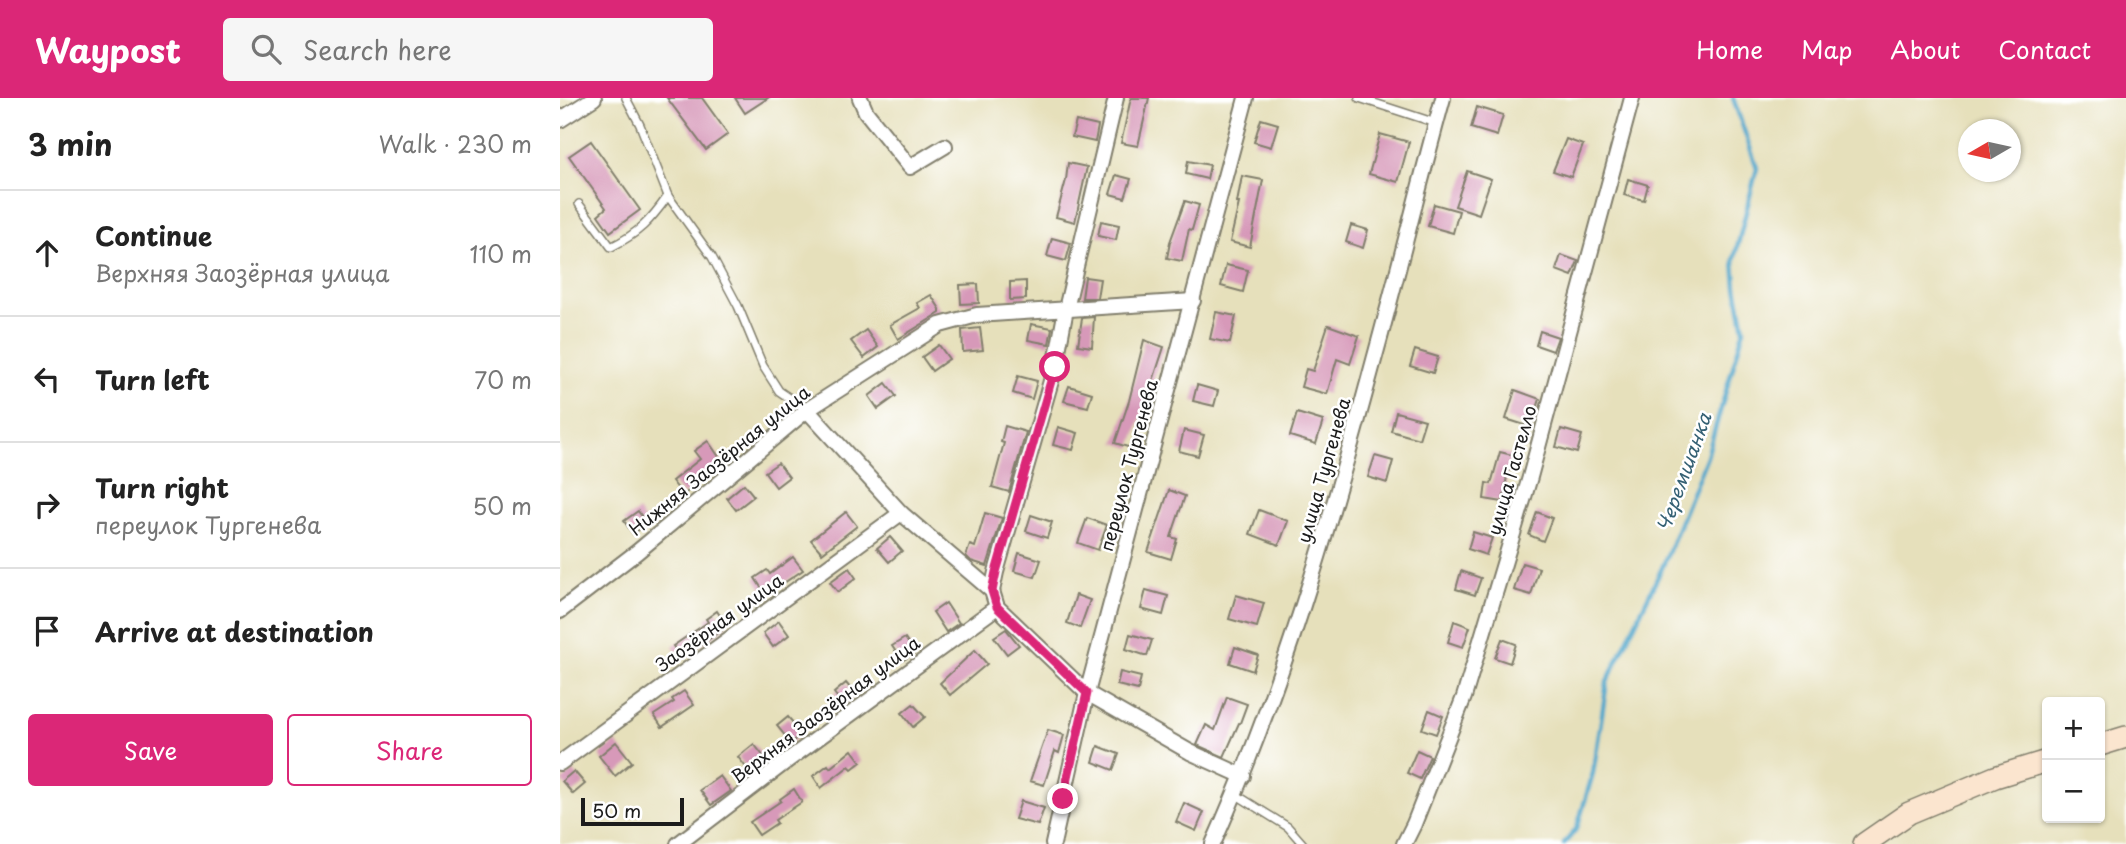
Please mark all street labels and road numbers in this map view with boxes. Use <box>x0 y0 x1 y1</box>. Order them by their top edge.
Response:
street label: переулок Тургенева <box>1092 375 1164 554</box>
street label: Нижняя Заозёрная улица <box>623 378 816 542</box>
street label: улица Тургенева <box>1289 393 1357 546</box>
street label: улица Гастелло <box>1480 402 1542 538</box>
street label: Заозёрная улица <box>650 566 789 678</box>
street label: Верхняя Заозёрная улица <box>725 628 926 789</box>

